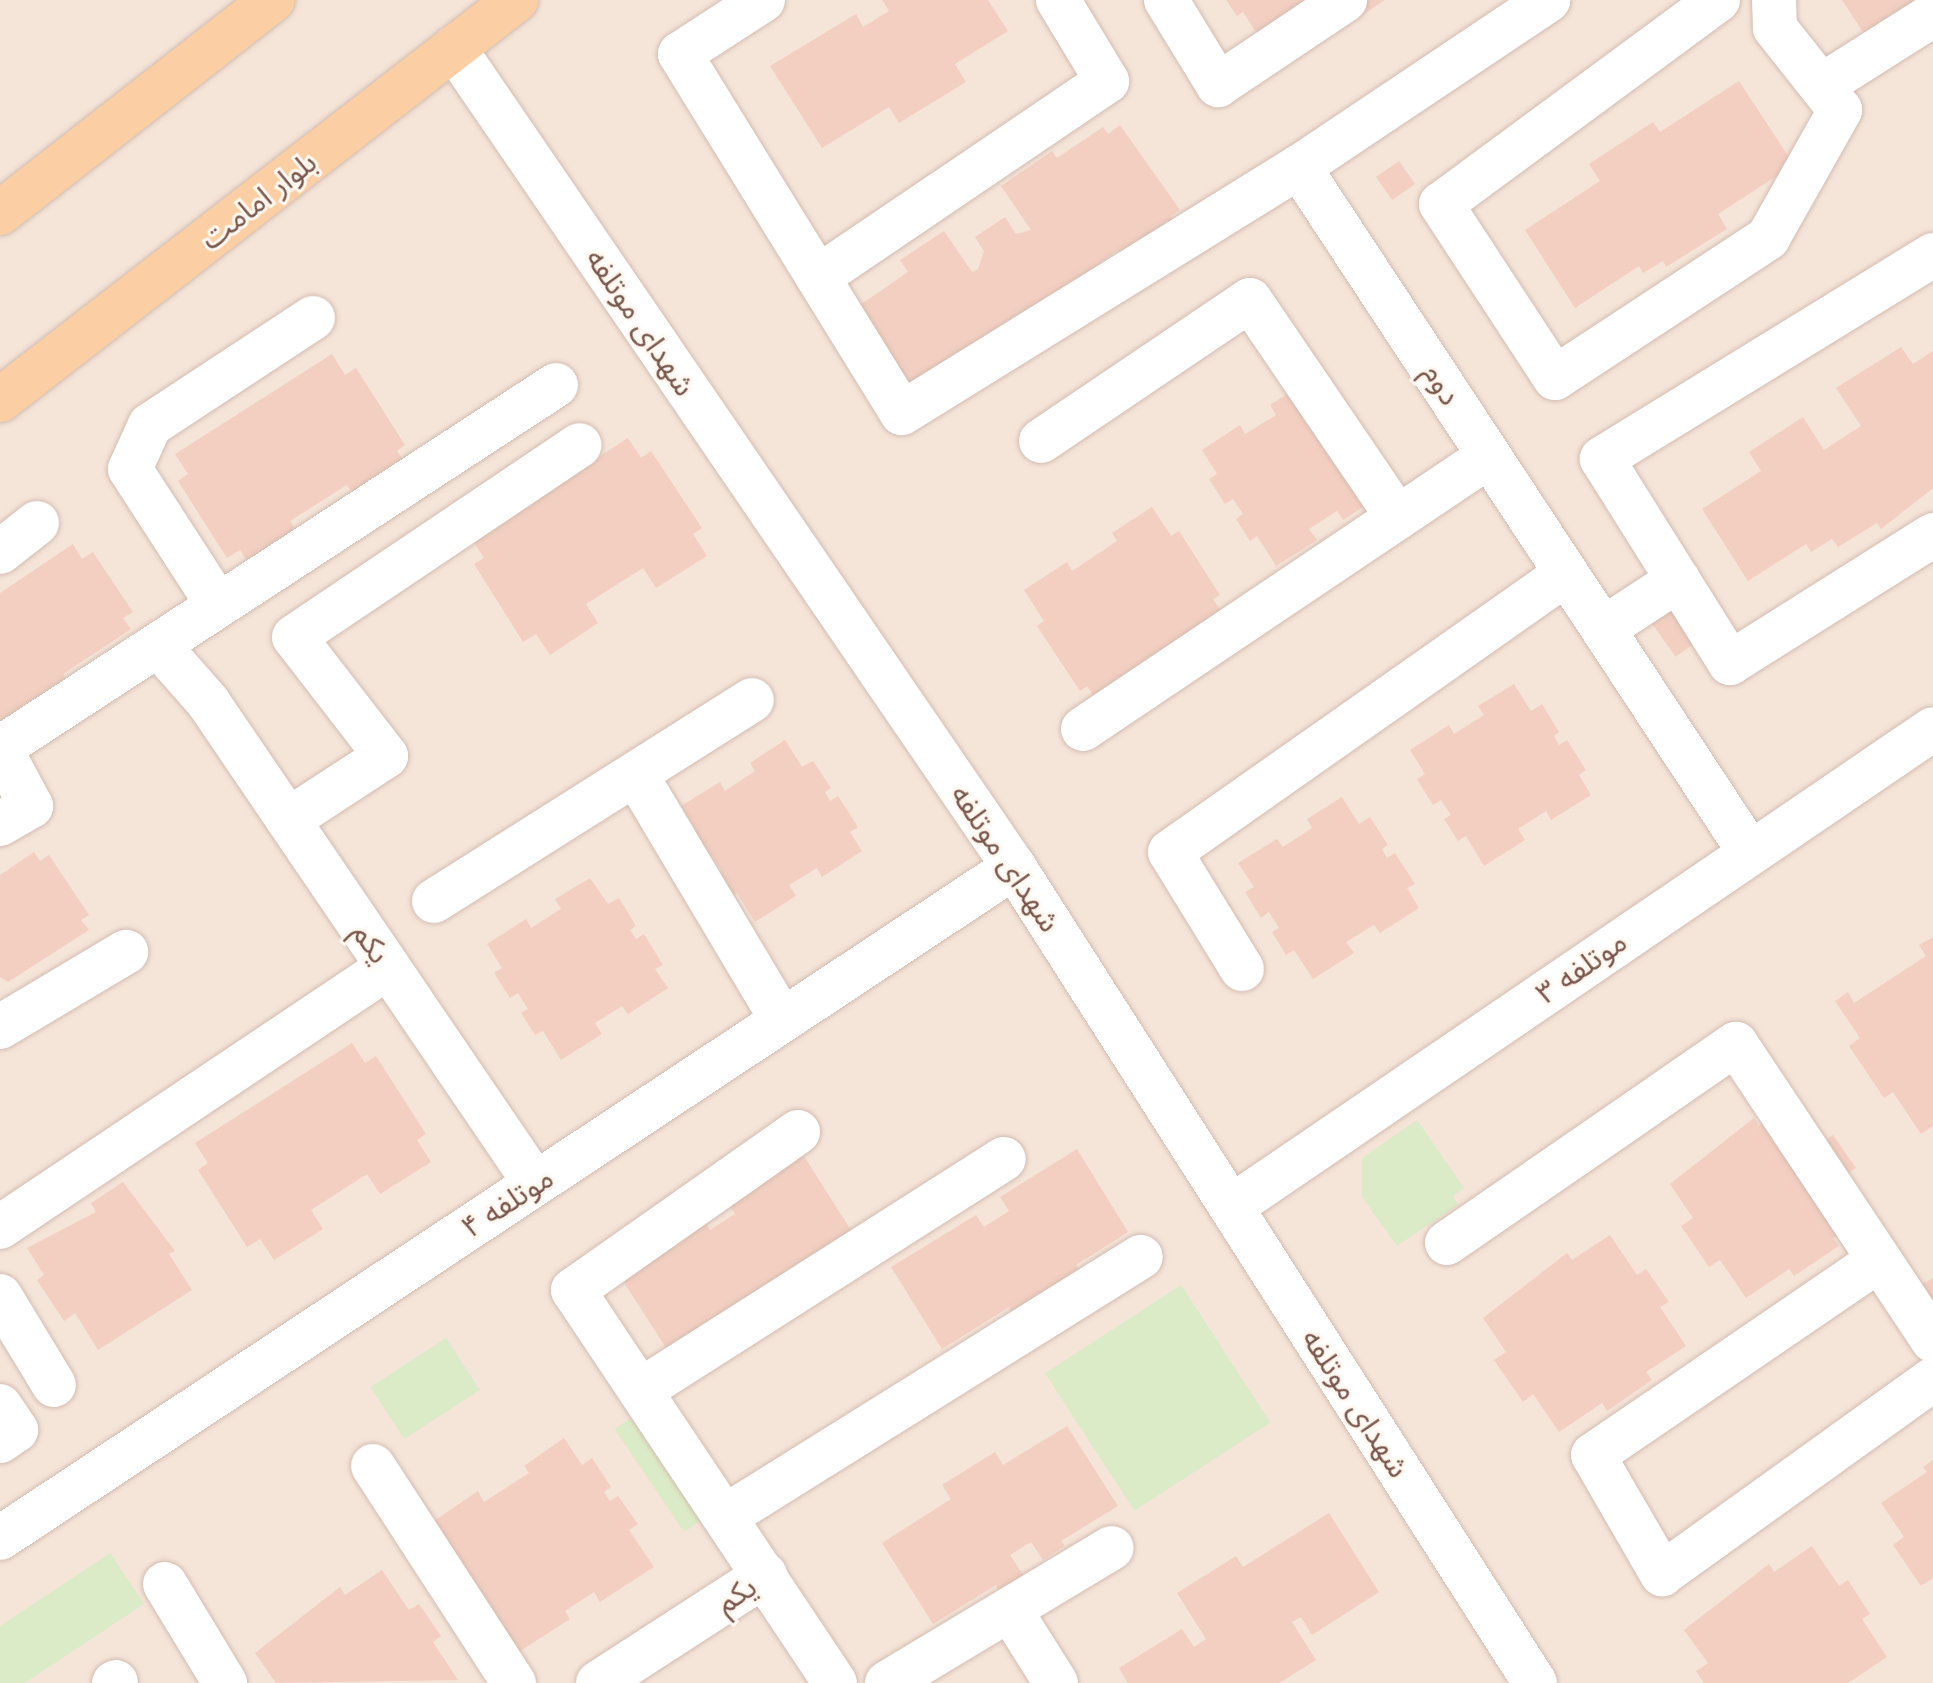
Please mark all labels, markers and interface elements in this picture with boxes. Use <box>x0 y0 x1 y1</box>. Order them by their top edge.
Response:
street label: بلوار امامت <box>193 144 323 256</box>
street label: شهدای موتلفه <box>579 242 703 402</box>
street label: دوم <box>1415 356 1469 412</box>
street label: شهدای موتلفه <box>944 778 1068 938</box>
street label: یکم <box>346 916 398 970</box>
street label: موتلفه ۳ <box>1529 923 1633 1011</box>
street label: موتلفه ۴ <box>454 1159 560 1245</box>
street label: شهدای موتلفه <box>1295 1322 1417 1484</box>
street label: یکم <box>709 1568 763 1620</box>

